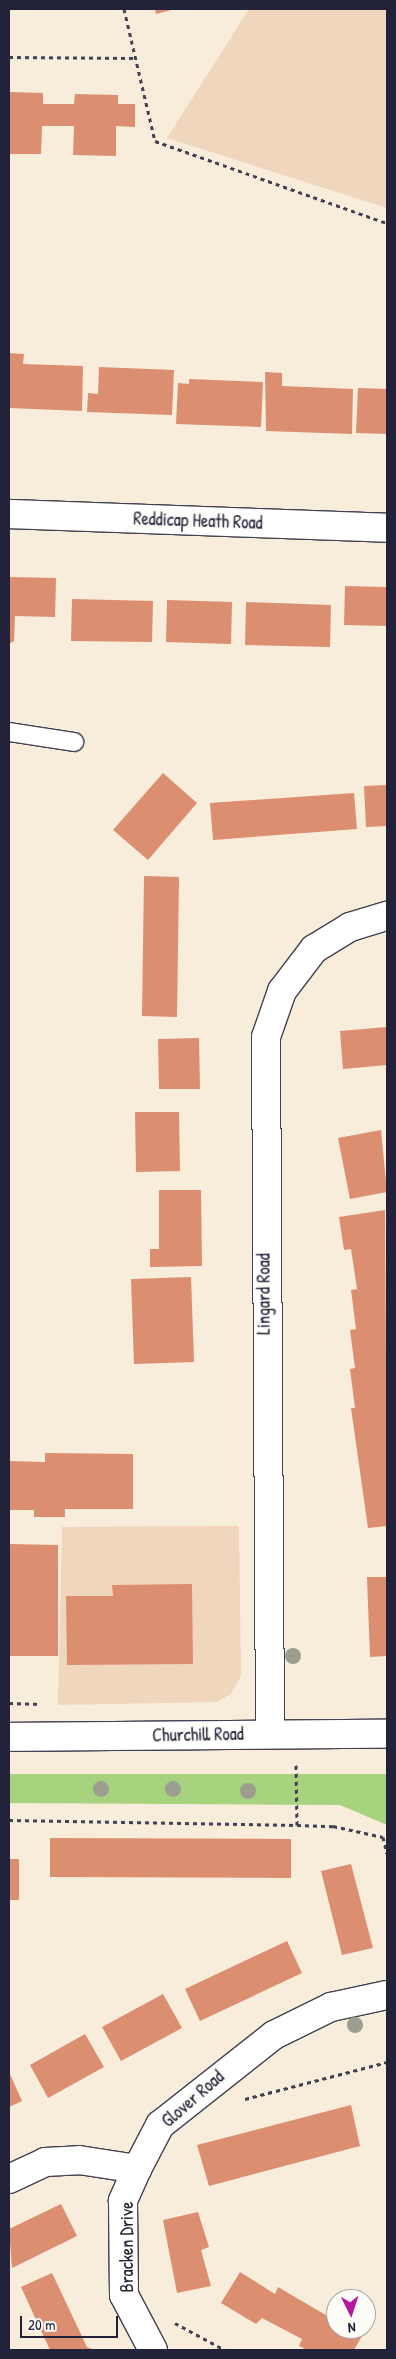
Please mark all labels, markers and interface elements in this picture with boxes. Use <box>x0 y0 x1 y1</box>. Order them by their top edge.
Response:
street label: Reddicap Heath Road <box>133 508 263 534</box>
street label: Lingard Road <box>253 1253 275 1335</box>
street label: Churchill Road <box>152 1723 244 1747</box>
street label: Glover Road <box>157 2066 229 2132</box>
street label: Bracken Drive <box>116 2202 138 2292</box>
north arrow <box>326 2289 376 2339</box>
scale bar <box>22 2306 120 2338</box>
text: 20 m <box>28 2314 55 2335</box>
text: N <box>348 2319 356 2338</box>

